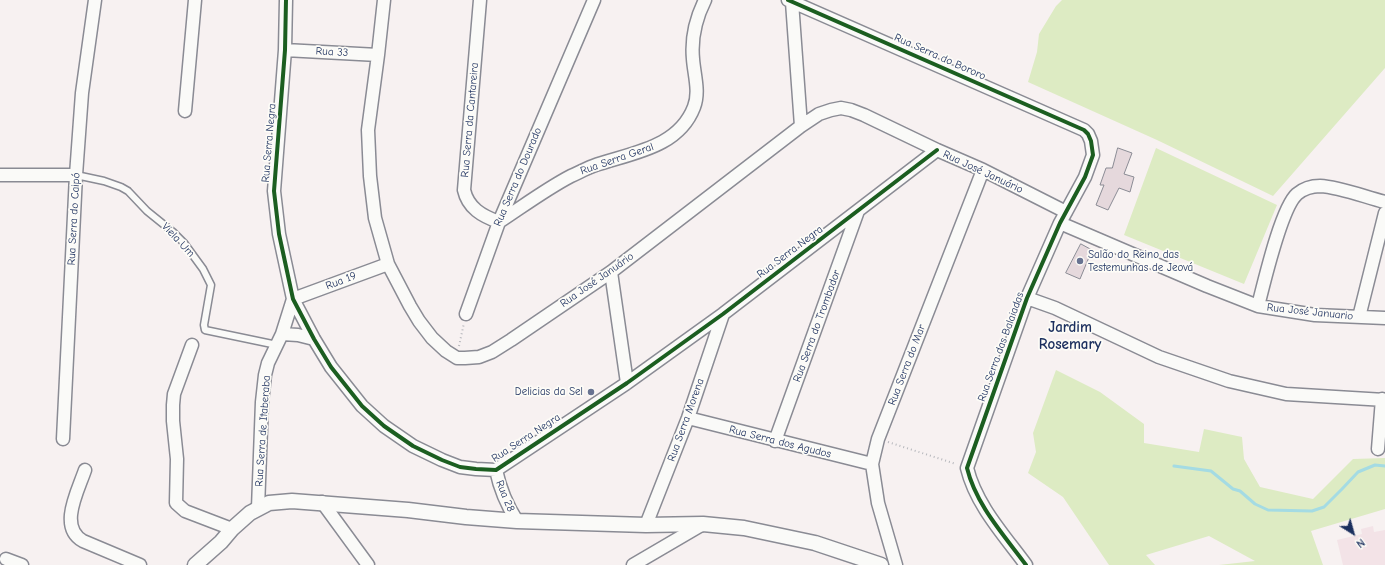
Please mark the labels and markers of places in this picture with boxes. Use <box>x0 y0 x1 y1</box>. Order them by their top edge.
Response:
place label: Salão do Reino das Testemunhas de Jeová <box>1088 248 1193 274</box>
marker: Salão do Reino das Testemunhas de Jeová <box>1075 256 1085 266</box>
place label: Delicias da Sel <box>515 385 583 399</box>
marker: Delicias da Sel <box>586 387 596 397</box>

